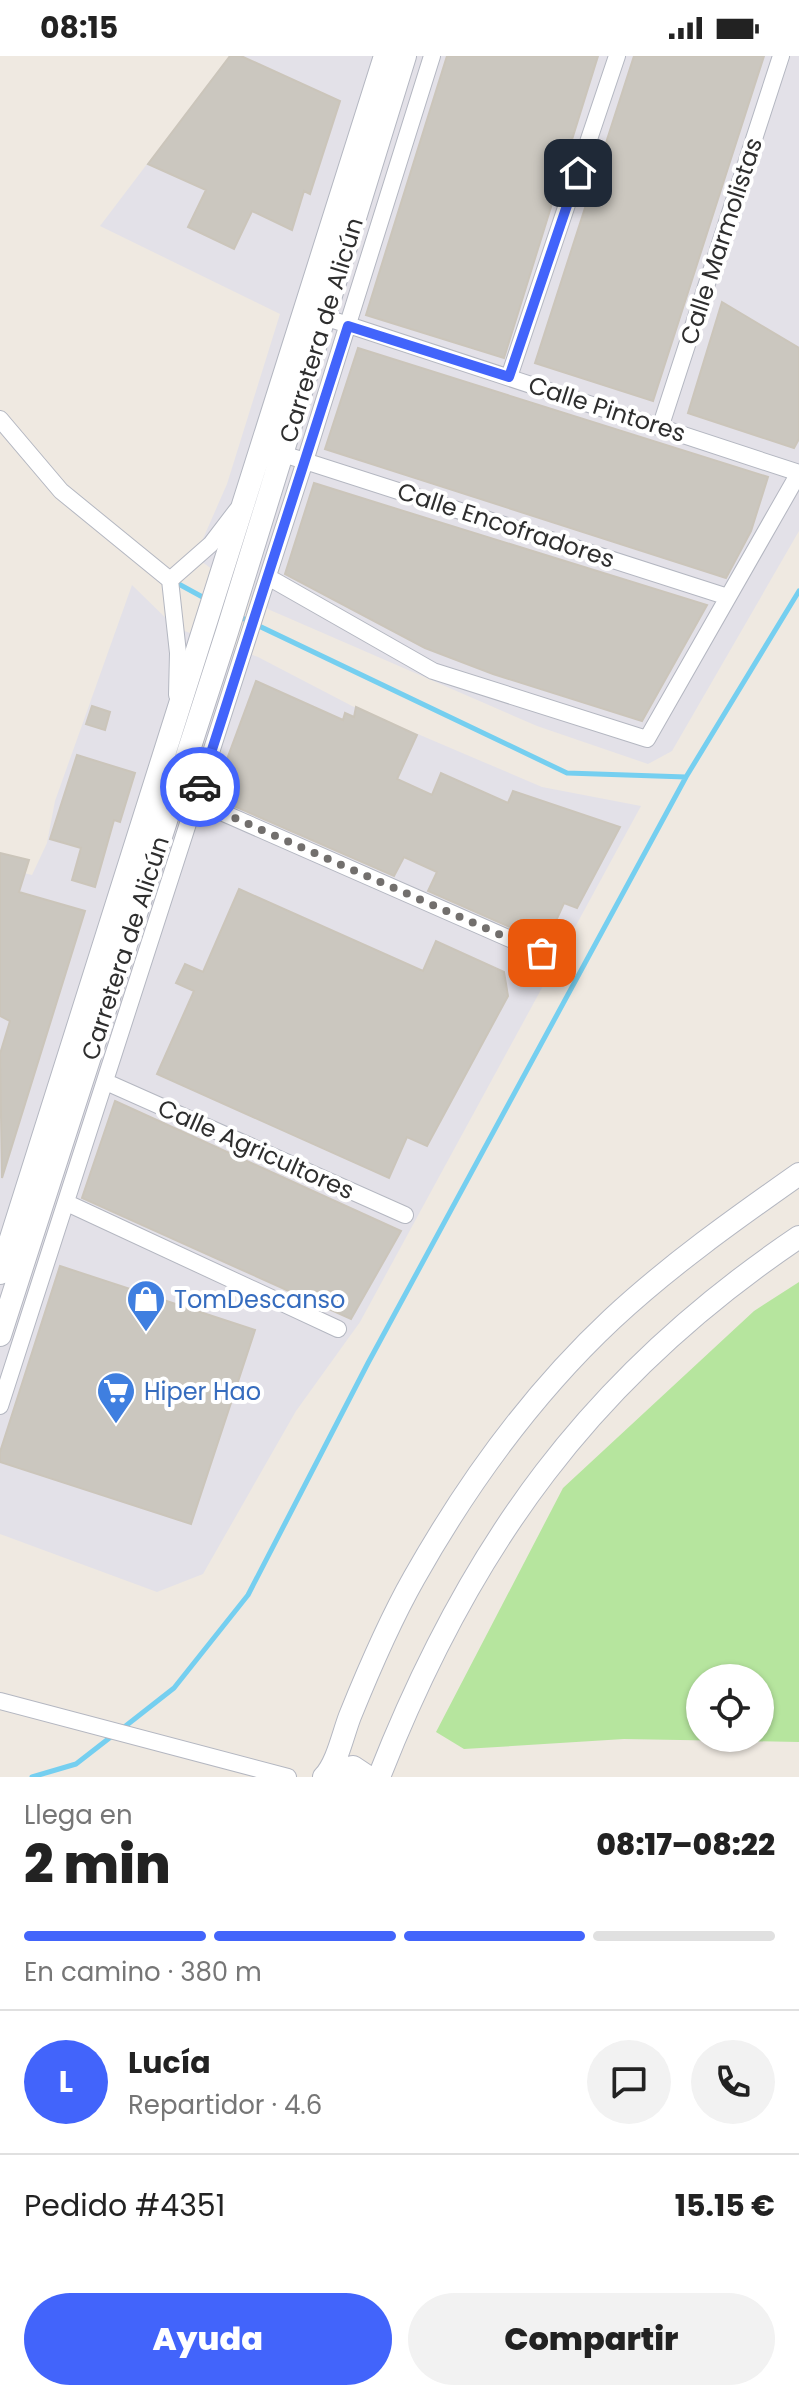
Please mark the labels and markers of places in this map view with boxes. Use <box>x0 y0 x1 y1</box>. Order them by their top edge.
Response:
pin <box>544 139 612 207</box>
pin <box>508 919 576 987</box>
shop icon: TomDescanso <box>125 1278 167 1333</box>
place label: TomDescanso <box>174 1283 345 1316</box>
supermarket icon: Hiper Hao <box>95 1370 137 1425</box>
place label: Hiper Hao <box>144 1375 261 1408</box>

